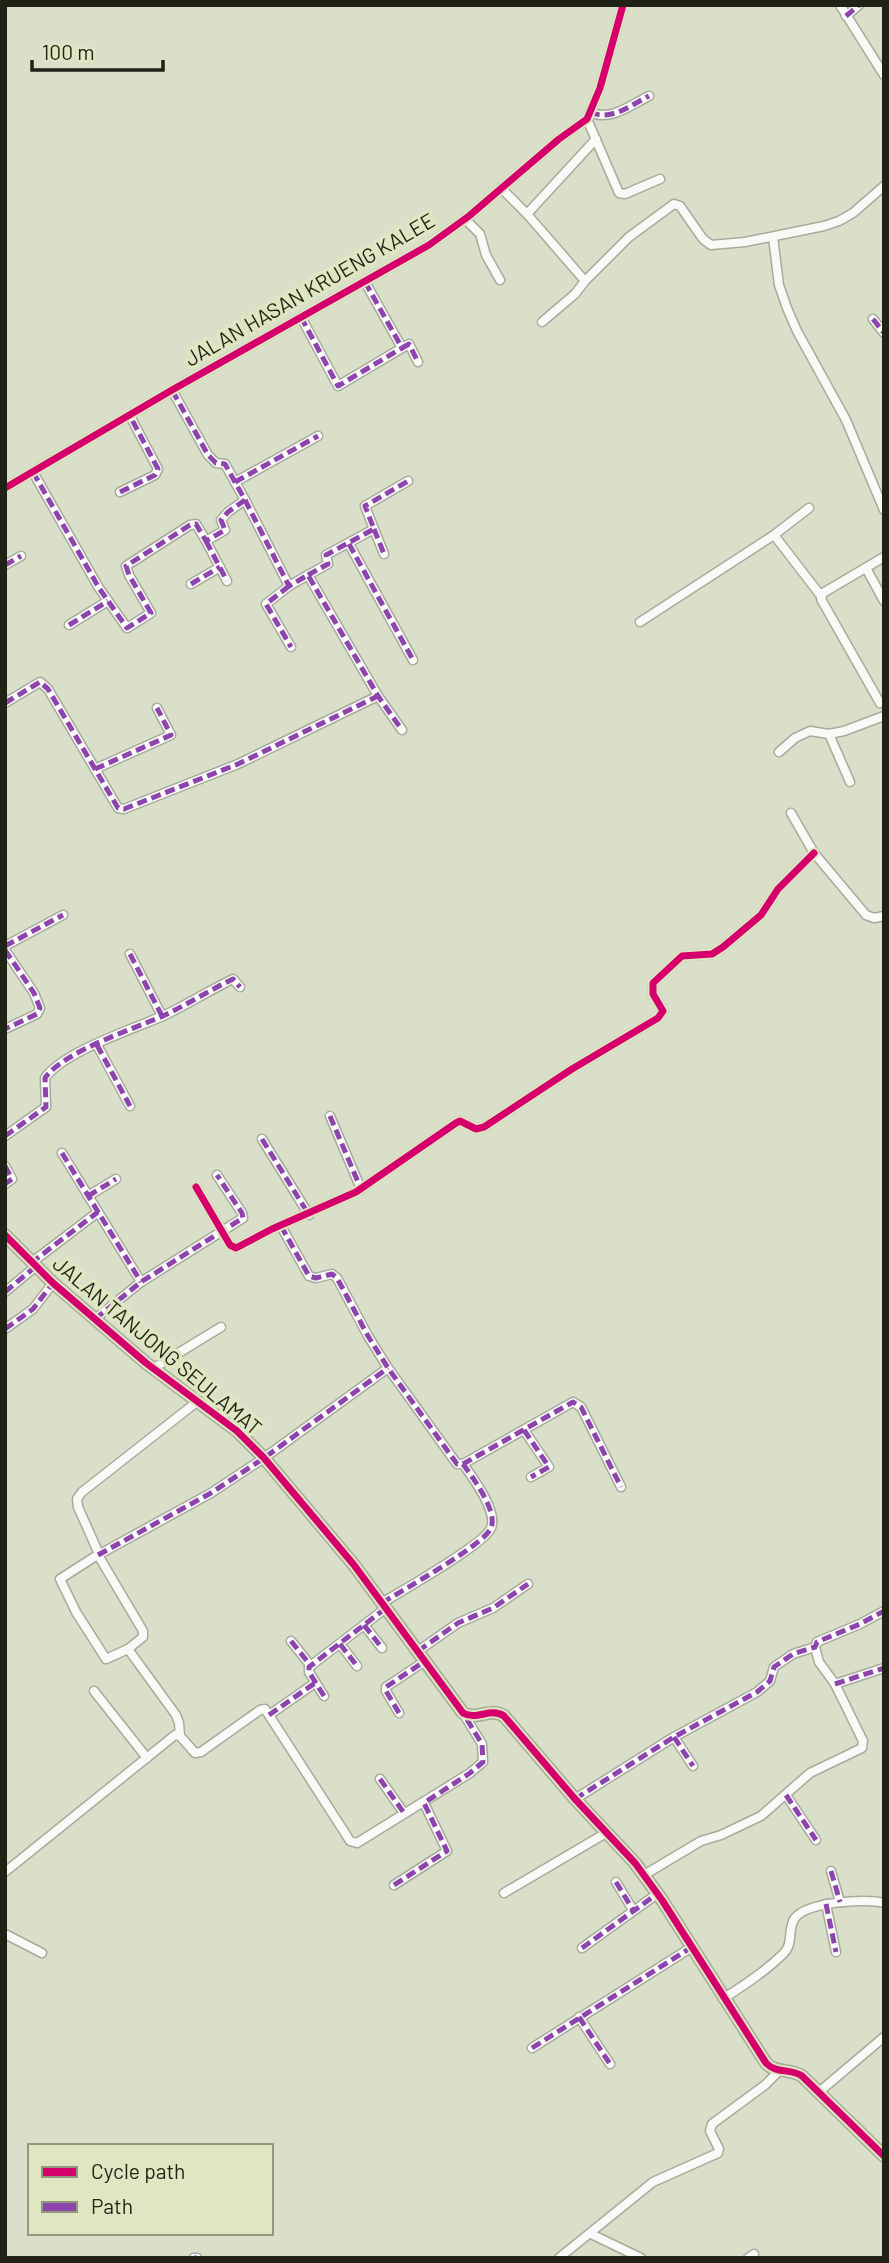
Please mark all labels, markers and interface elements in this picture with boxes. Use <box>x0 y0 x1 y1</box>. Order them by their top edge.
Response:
scale bar <box>32 28 163 72</box>
text: 100 m <box>42 39 95 64</box>
street label: JALAN HASAN KRUENG KALEE <box>180 207 439 371</box>
street label: JALAN TANJONG SEULAMAT <box>48 1250 268 1440</box>
legend <box>28 2144 273 2235</box>
text: Cycle path <box>91 2158 185 2183</box>
text: Path <box>91 2193 133 2218</box>

